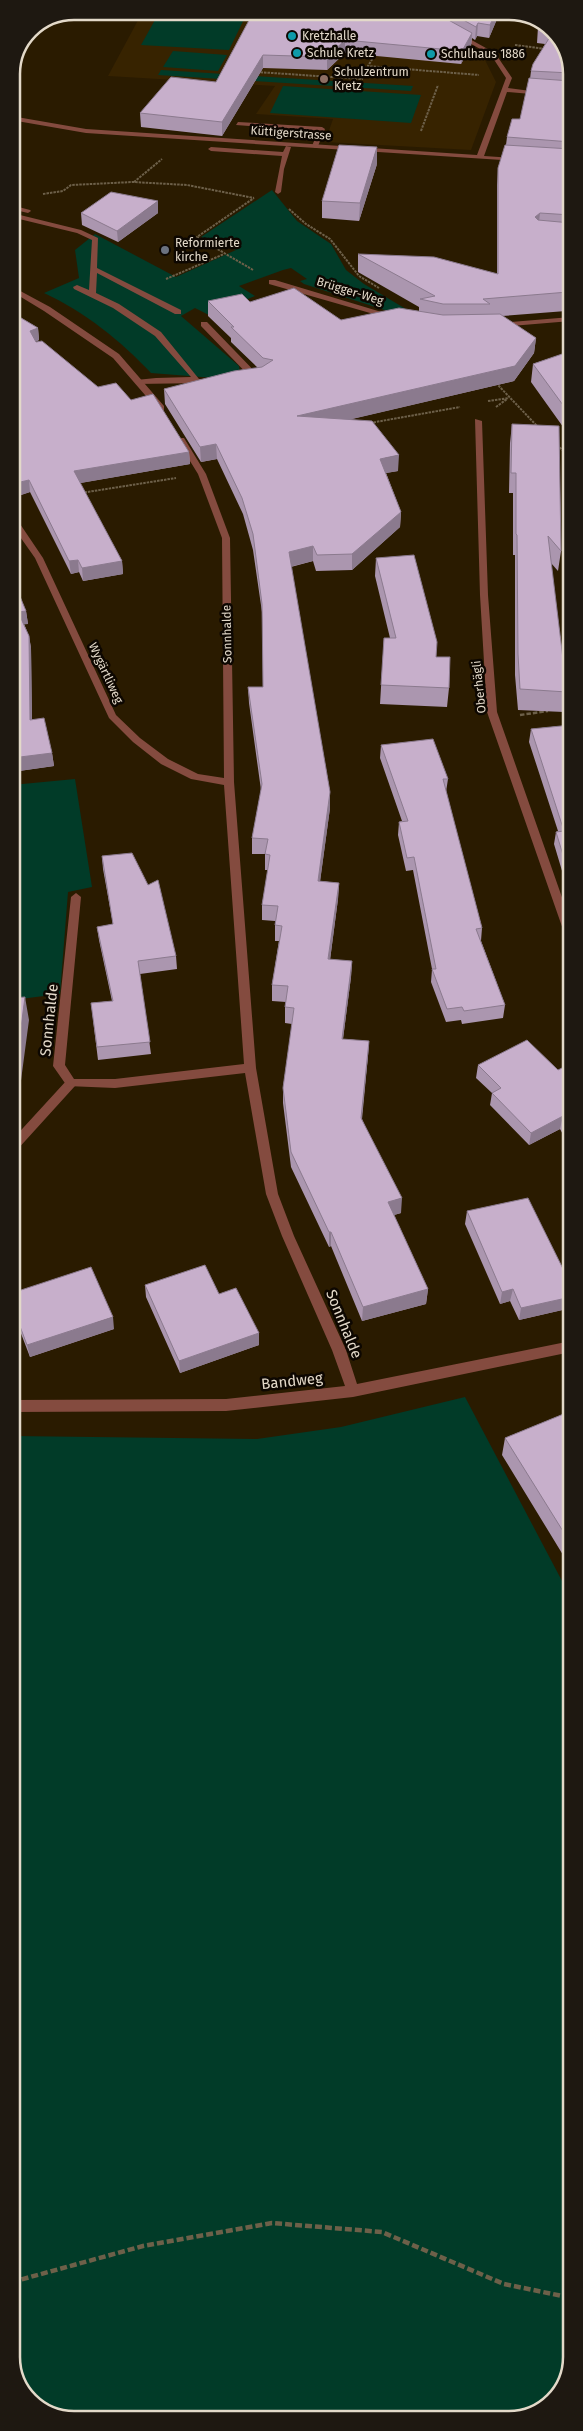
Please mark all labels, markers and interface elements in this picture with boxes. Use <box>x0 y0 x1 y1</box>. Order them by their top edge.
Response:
place label: Kretzhalle <box>302 29 356 43</box>
marker: Kretzhalle <box>286 30 298 42</box>
place label: Schule Kretz <box>307 46 374 60</box>
marker: Schule Kretz <box>291 47 303 59</box>
place label: Schulhaus 1886 <box>441 47 525 61</box>
marker: Schulhaus 1886 <box>425 48 437 60</box>
place label: Schulzentrum Kretz <box>334 65 409 93</box>
marker: Schulzentrum Kretz <box>318 73 330 85</box>
street label: Küttigerstrasse <box>250 123 332 143</box>
place label: Reformierte kirche <box>175 236 240 264</box>
marker: Reformierte kirche <box>159 244 171 256</box>
street label: Brügger-Weg <box>315 274 386 308</box>
street label: Sonnhalde <box>219 605 235 663</box>
street label: Wygärtliweg <box>86 640 126 706</box>
street label: Oberhägli <box>469 660 489 714</box>
street label: Sonnhalde <box>36 983 62 1057</box>
street label: Sonnhalde <box>322 1287 366 1361</box>
street label: Bandweg <box>260 1369 324 1393</box>

